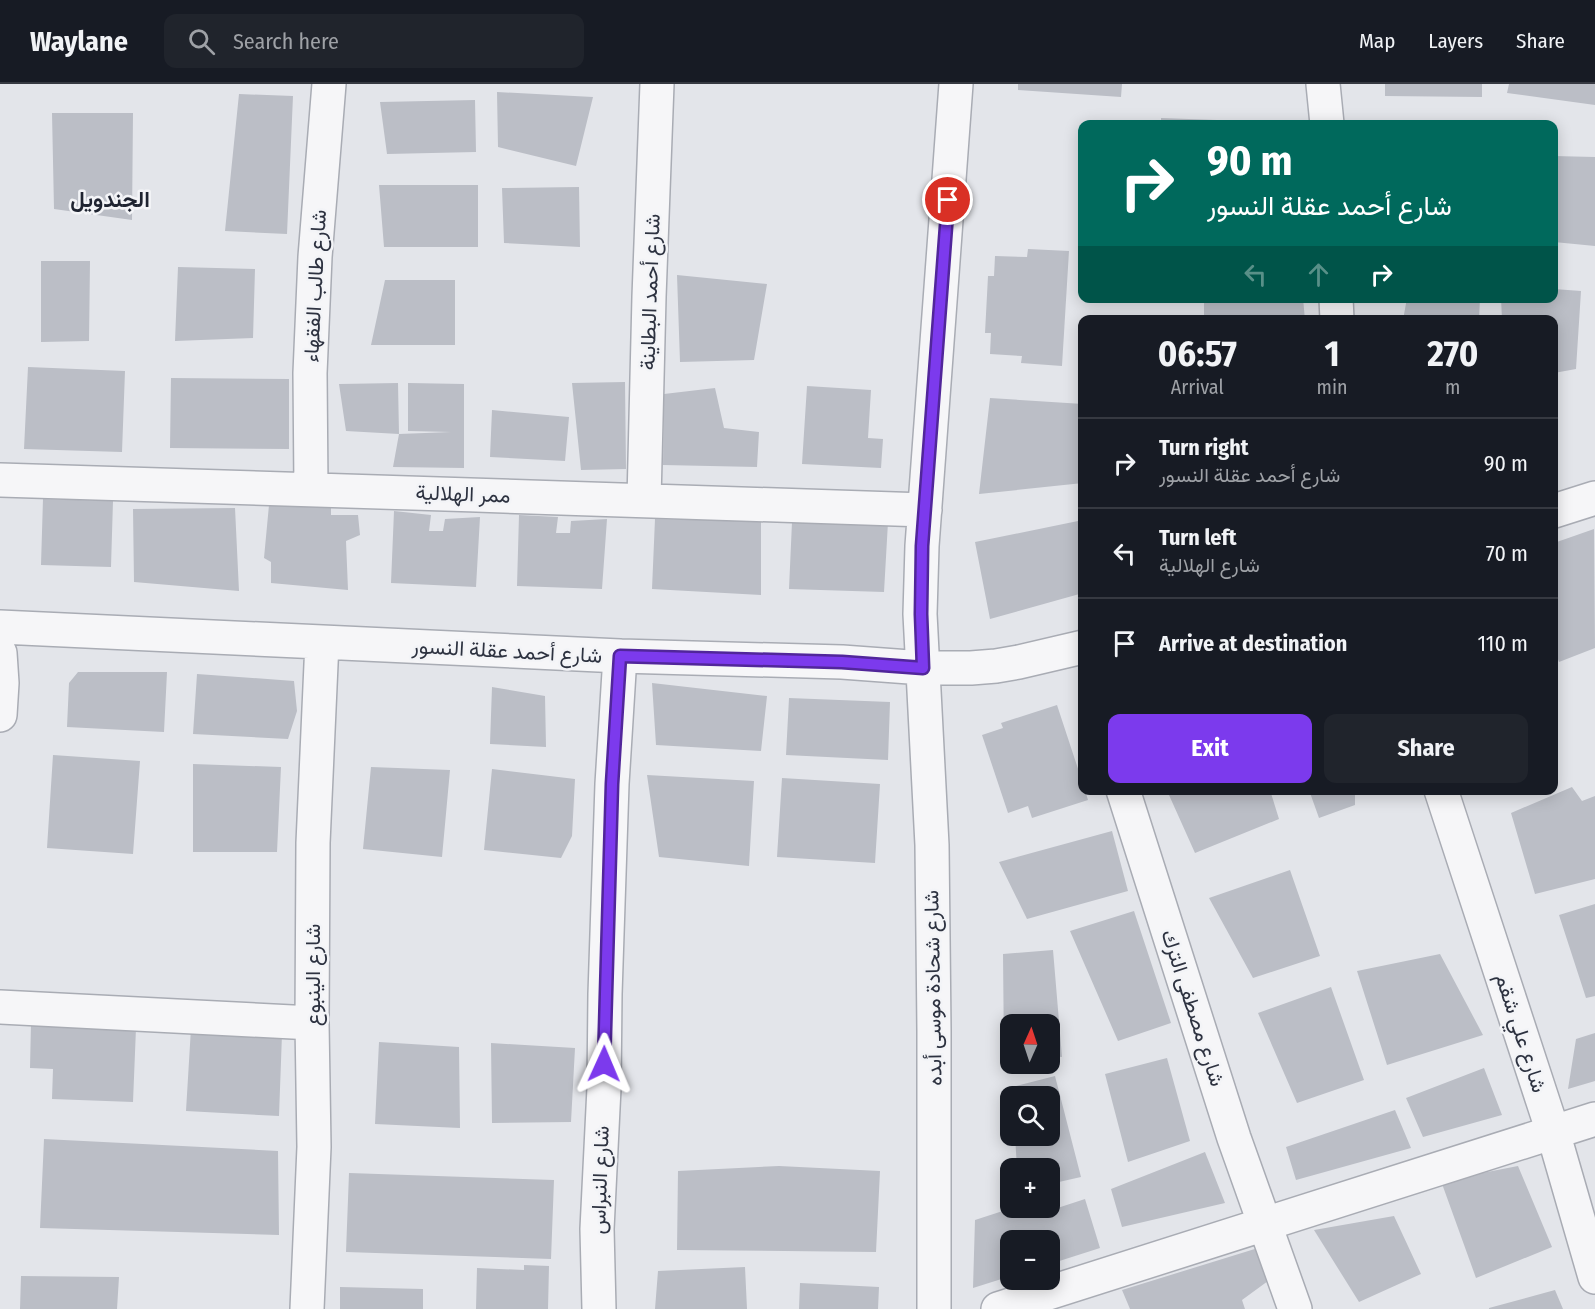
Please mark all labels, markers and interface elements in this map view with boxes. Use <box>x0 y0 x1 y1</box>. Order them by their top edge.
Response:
search box <box>164 14 584 68</box>
text: Waylane <box>30 25 128 58</box>
icon: search <box>185 25 218 58</box>
text: Search here <box>233 28 339 55</box>
text: Map <box>1359 28 1395 54</box>
text: Layers <box>1428 28 1483 54</box>
text: Share <box>1516 28 1565 54</box>
text: 90 m <box>1207 136 1292 186</box>
icon: right <box>1108 144 1186 222</box>
pin <box>922 174 973 225</box>
icon: arrive <box>931 183 964 216</box>
district label: الجندويل <box>70 186 150 213</box>
text: شارع أحمد عقلة النسور <box>1207 190 1452 222</box>
street label: شارع طالب الفقهاء <box>298 209 333 363</box>
street label: شارع أحمد البطاينة <box>634 213 667 371</box>
icon: left <box>1239 258 1272 291</box>
icon: ahead <box>1302 258 1335 291</box>
icon: right <box>1365 258 1398 291</box>
text: 06:57 <box>1158 332 1237 376</box>
text: 1 <box>1324 332 1340 376</box>
text: 270 <box>1427 332 1478 376</box>
text: Arrival <box>1171 375 1224 399</box>
text: min <box>1317 375 1347 399</box>
text: m <box>1445 375 1460 399</box>
text: Turn right <box>1159 434 1248 461</box>
icon: right <box>1108 447 1141 480</box>
text: 90 m <box>1484 450 1528 477</box>
text: شارع أحمد عقلة النسور <box>1159 463 1340 487</box>
street label: ممر الهلالية <box>415 479 511 509</box>
text: Turn left <box>1159 524 1237 551</box>
icon: left <box>1108 537 1141 570</box>
text: 70 m <box>1486 540 1528 567</box>
text: شارع الهلالية <box>1159 553 1260 577</box>
icon: arrive <box>1108 627 1141 660</box>
text: Arrive at destination <box>1159 630 1347 657</box>
text: 110 m <box>1478 630 1528 657</box>
street label: شارع أحمد عقلة النسور <box>410 633 603 670</box>
button: Exit <box>1108 714 1312 783</box>
button: Share <box>1324 714 1528 783</box>
street label: شارع شحادة موسى أبده <box>918 890 949 1086</box>
street label: شارع الينبوع <box>300 924 327 1026</box>
street label: شارع مصطفى الترك <box>1154 926 1231 1090</box>
street label: شارع علي شقم <box>1486 970 1552 1097</box>
north arrow <box>1000 1014 1060 1074</box>
map controls <box>1000 1014 1060 1290</box>
position arrow <box>572 1032 636 1096</box>
button: search <box>1000 1086 1060 1146</box>
street label: شارع النبراس <box>585 1125 616 1235</box>
button: + <box>1000 1158 1060 1218</box>
button: − <box>1000 1230 1060 1290</box>

